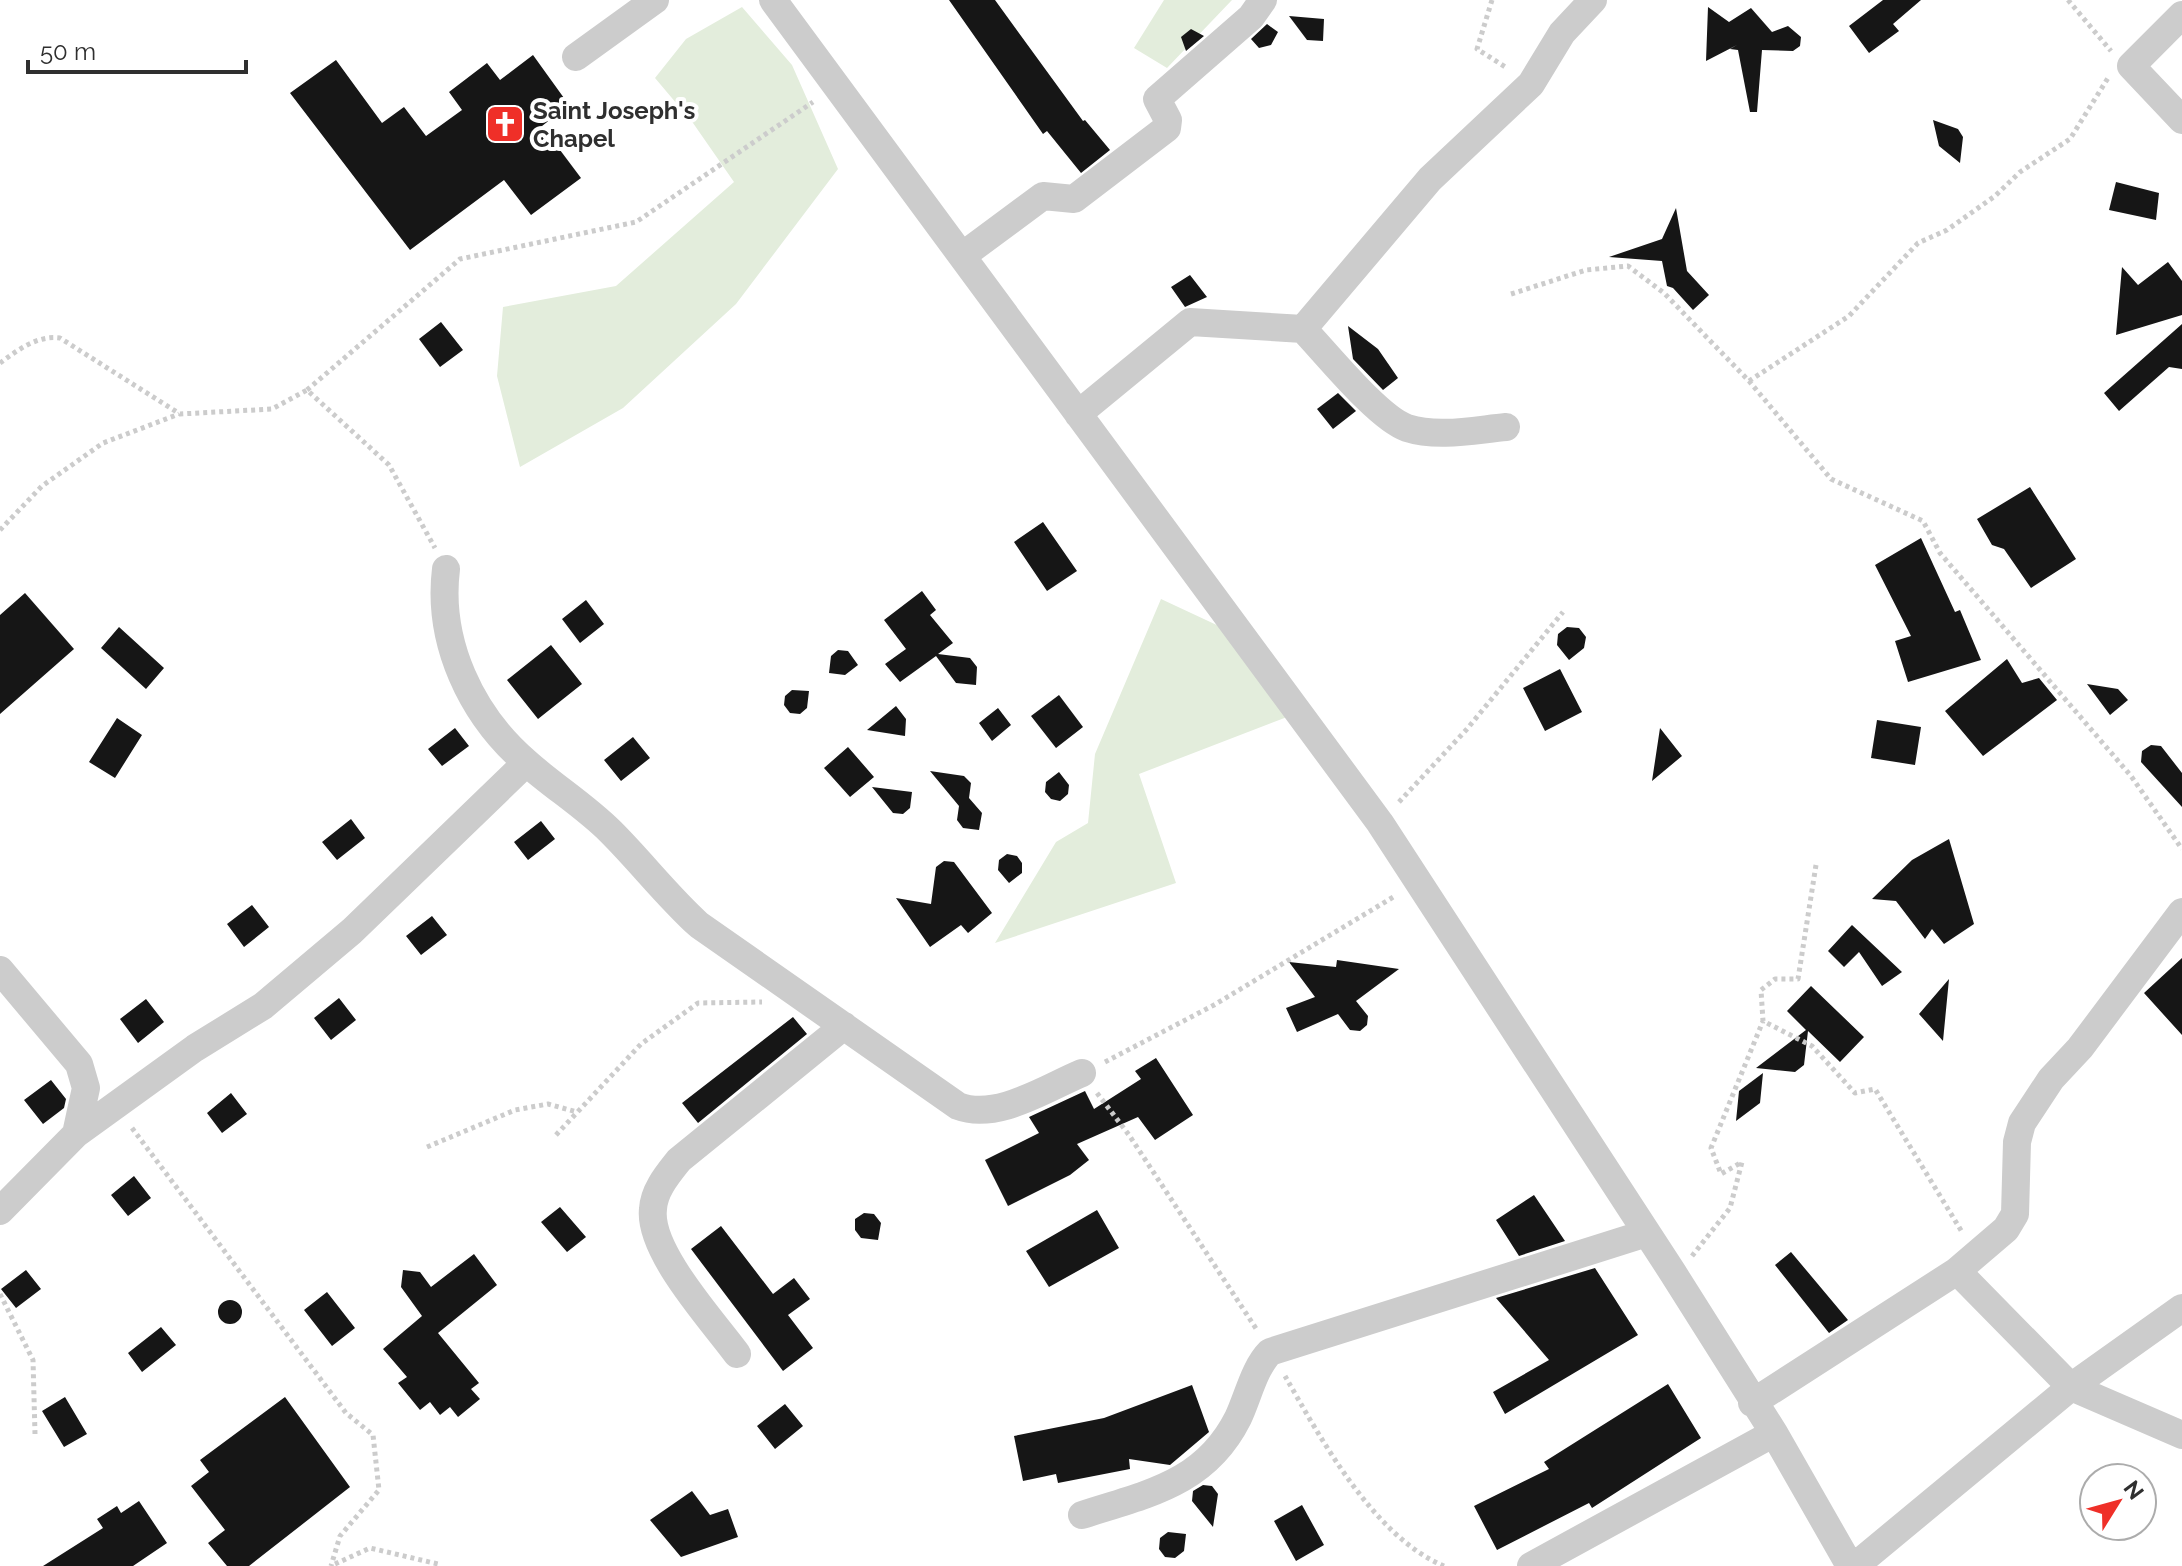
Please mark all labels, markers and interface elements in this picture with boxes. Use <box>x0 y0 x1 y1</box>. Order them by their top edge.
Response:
scale bar <box>28 24 246 74</box>
text: 50 m <box>40 37 96 66</box>
place label: Saint Joseph's Chapel <box>533 96 695 153</box>
church icon: Saint Joseph's Chapel <box>484 103 526 145</box>
north arrow <box>2078 1462 2158 1542</box>
text: N <box>2119 1475 2149 1504</box>

